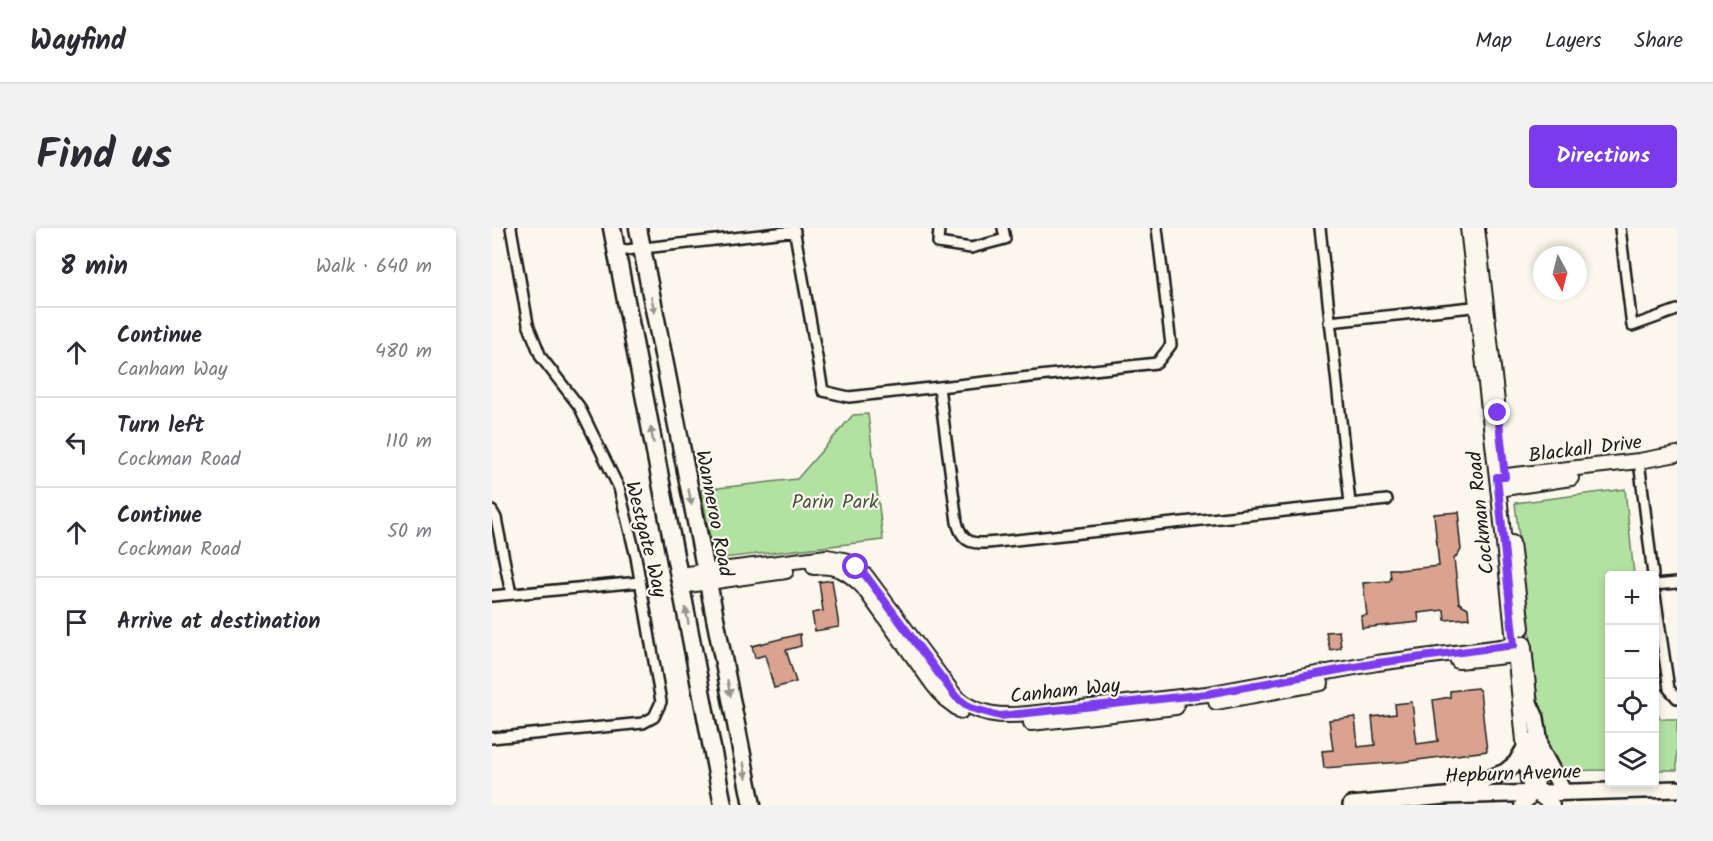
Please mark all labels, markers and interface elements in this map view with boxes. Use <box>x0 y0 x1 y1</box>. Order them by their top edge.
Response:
text: Wayfind <box>30 19 126 64</box>
text: Map <box>1475 25 1512 58</box>
text: Layers <box>1545 25 1601 58</box>
text: Share <box>1634 25 1683 58</box>
text: Find us <box>36 123 172 190</box>
button: Directions <box>1529 125 1677 188</box>
text: 8 min <box>60 246 128 288</box>
north arrow <box>1533 246 1587 300</box>
text: Walk · 640 m <box>316 251 432 283</box>
one-way arrow <box>649 296 658 315</box>
text: Continue <box>117 319 202 354</box>
icon: ahead <box>60 336 93 369</box>
text: 480 m <box>375 336 432 368</box>
text: Canham Way <box>117 354 227 386</box>
route end <box>1484 399 1510 425</box>
text: Turn left <box>117 409 204 444</box>
one-way arrow <box>647 425 656 444</box>
icon: left <box>60 426 93 459</box>
text: 110 m <box>386 426 432 458</box>
street label: Blackall Drive <box>1527 427 1644 473</box>
text: Cockman Road <box>117 444 240 476</box>
street label: Wanneroo Road <box>685 447 741 580</box>
street label: Cockman Road <box>1460 449 1504 576</box>
street label: Westgate Way <box>615 478 675 602</box>
one-way arrow <box>686 487 695 506</box>
park label: Parin Park <box>792 487 879 519</box>
text: Continue <box>117 499 202 534</box>
icon: ahead <box>60 516 93 549</box>
text: 50 m <box>387 516 432 548</box>
text: Cockman Road <box>117 534 240 566</box>
route start <box>842 553 868 579</box>
map controls <box>1605 571 1659 787</box>
button: + <box>1605 571 1659 625</box>
text: Arrive at destination <box>117 605 320 640</box>
icon: arrive <box>60 606 93 639</box>
one-way arrow <box>682 607 691 626</box>
button: − <box>1605 625 1659 679</box>
street label: Canham Way <box>1009 670 1122 714</box>
one-way arrow <box>725 678 734 697</box>
button: locate <box>1605 679 1659 733</box>
button: layers <box>1605 733 1659 787</box>
street label: Hepburn Avenue <box>1444 757 1582 793</box>
one-way arrow <box>741 761 750 780</box>

